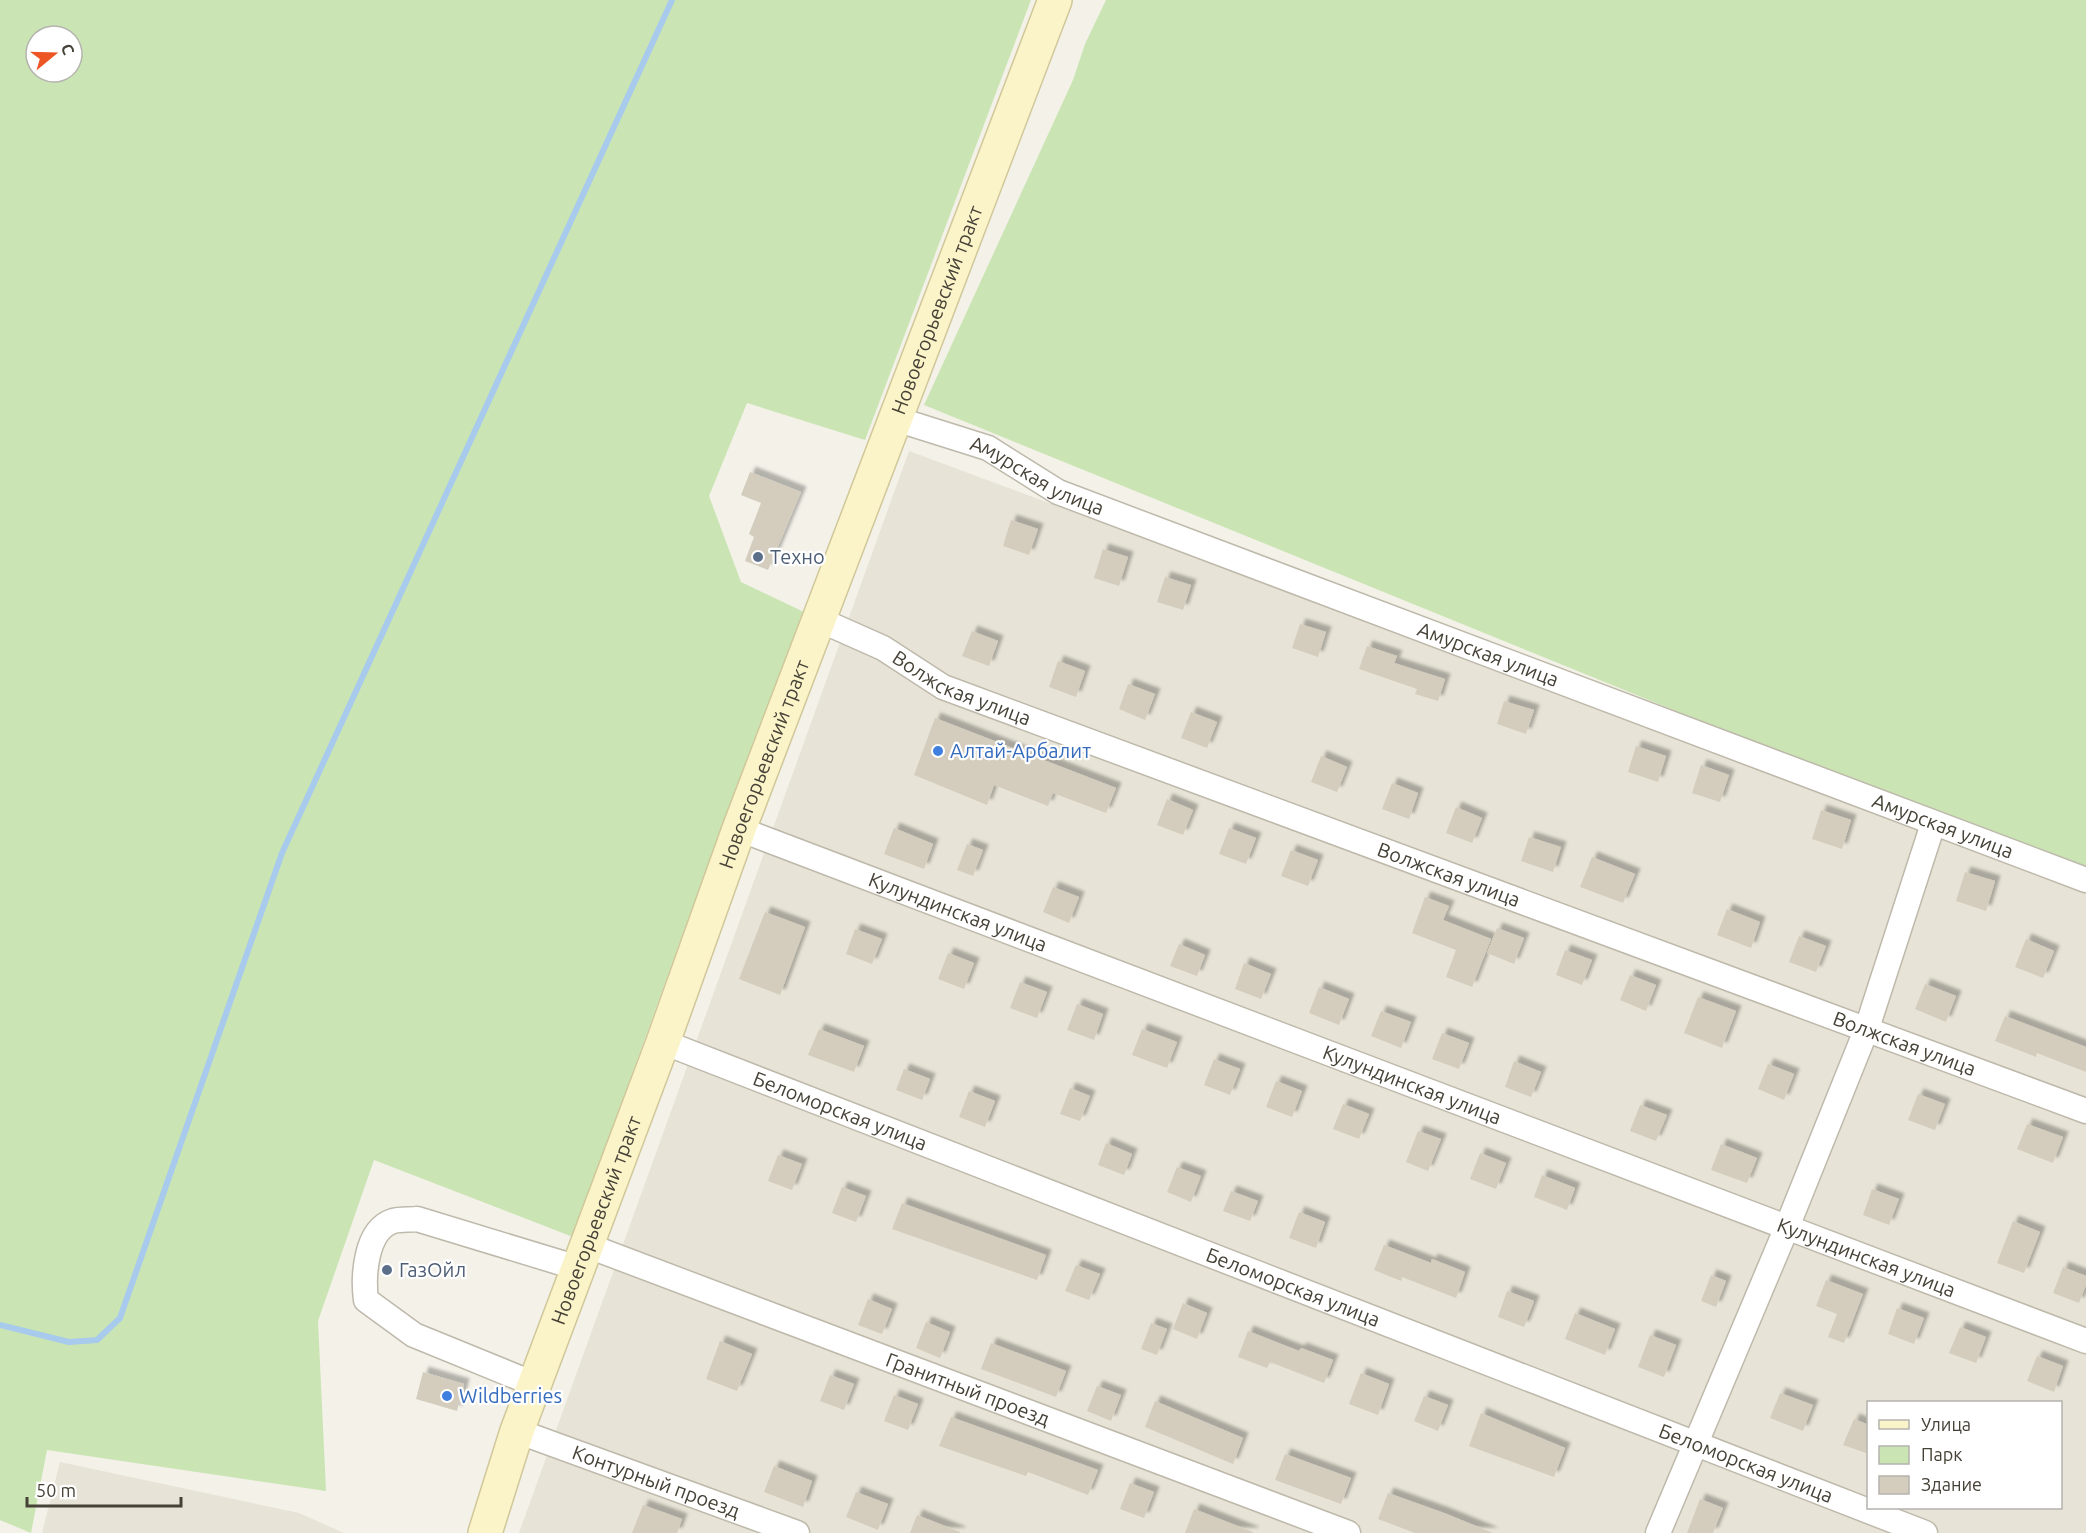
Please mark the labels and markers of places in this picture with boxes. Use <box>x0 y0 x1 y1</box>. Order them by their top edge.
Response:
place label: Техно <box>770 545 825 568</box>
marker: Техно <box>751 550 765 564</box>
place label: Алтай-Арбалит <box>950 739 1091 762</box>
marker: Алтай-Арбалит <box>931 744 945 758</box>
place label: ГазОйл <box>399 1258 466 1281</box>
marker: ГазОйл <box>380 1263 394 1277</box>
place label: Wildberries <box>459 1384 562 1407</box>
marker: Wildberries <box>440 1389 454 1403</box>

